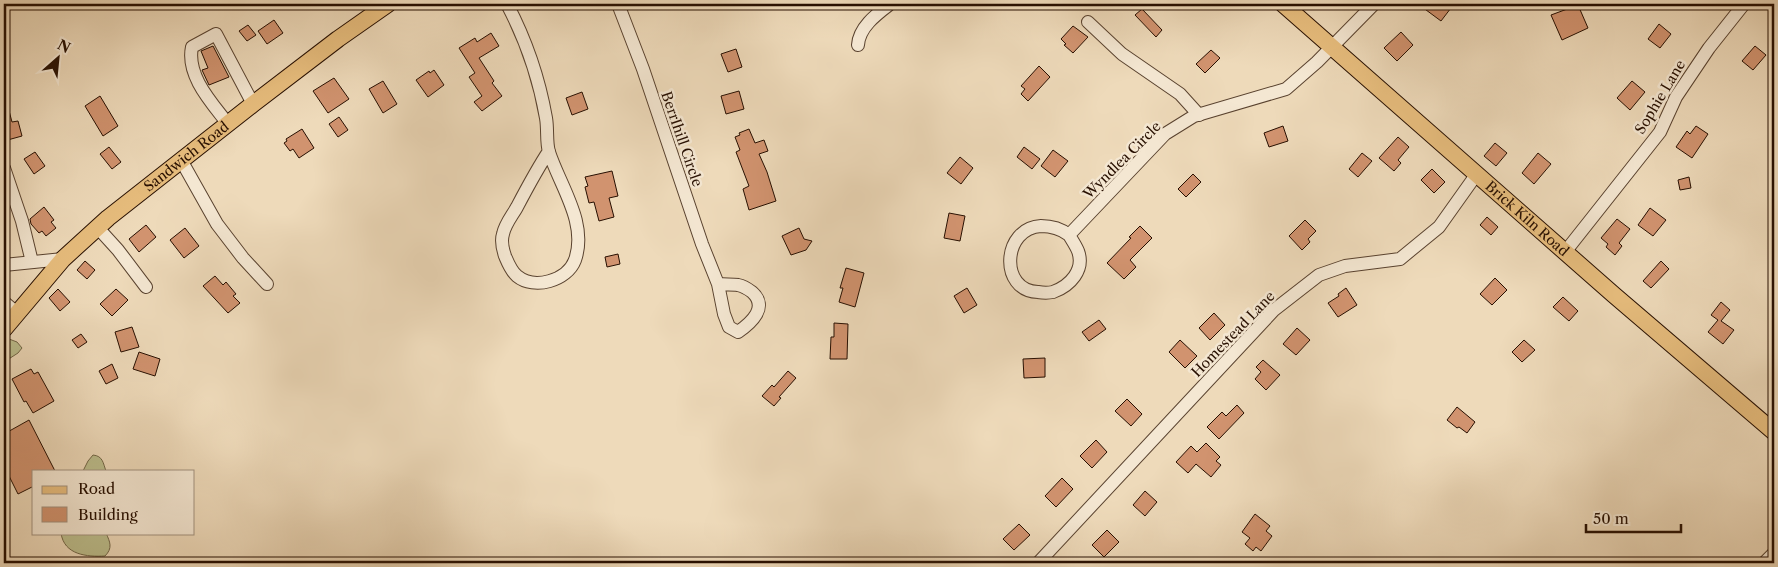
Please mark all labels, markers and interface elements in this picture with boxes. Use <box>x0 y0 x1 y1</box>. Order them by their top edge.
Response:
north arrow <box>32 32 82 82</box>
text: N <box>54 36 73 57</box>
street label: Sophie Lane <box>1631 57 1689 137</box>
street label: BerrIhill Circle <box>657 89 707 189</box>
street label: Sandwich Road <box>140 117 233 195</box>
street label: Wyndlea Circle <box>1079 117 1165 203</box>
street label: Brick Kiln Road <box>1482 177 1573 260</box>
street label: Homestead Lane <box>1187 287 1279 381</box>
legend <box>32 470 195 534</box>
text: Road <box>78 479 115 498</box>
scale bar <box>1586 502 1680 534</box>
text: Building <box>78 505 138 524</box>
text: 50 m <box>1593 509 1629 528</box>

